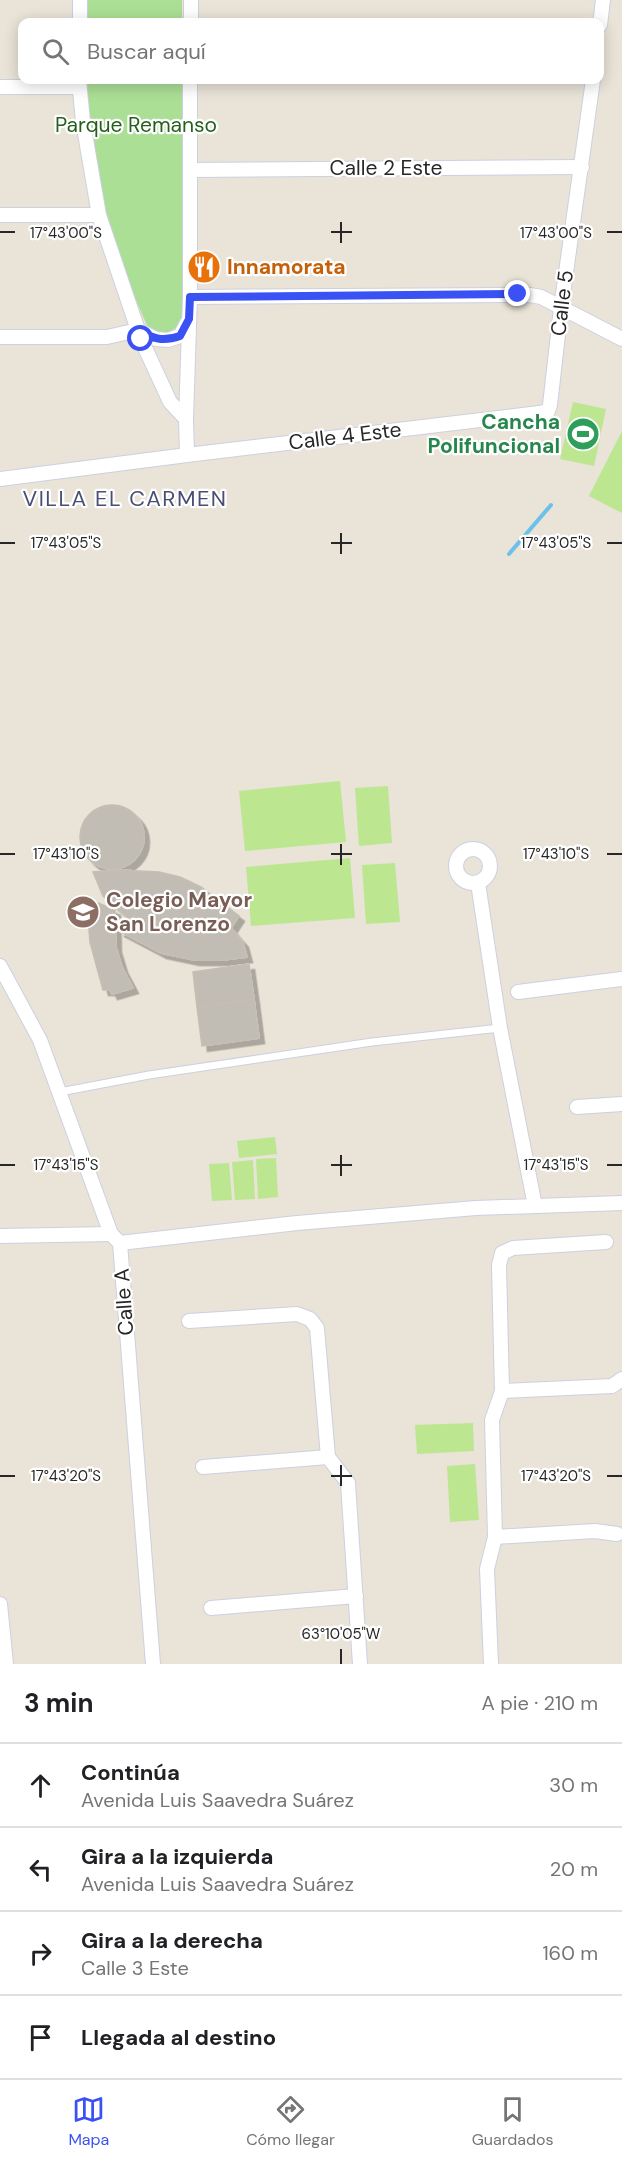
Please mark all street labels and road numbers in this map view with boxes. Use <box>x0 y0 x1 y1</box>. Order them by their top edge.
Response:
street label: Calle 2 Este <box>330 154 442 182</box>
street label: Calle 5 <box>544 268 580 338</box>
street label: Calle 4 Este <box>287 415 403 457</box>
street label: Calle A <box>108 1267 140 1337</box>

